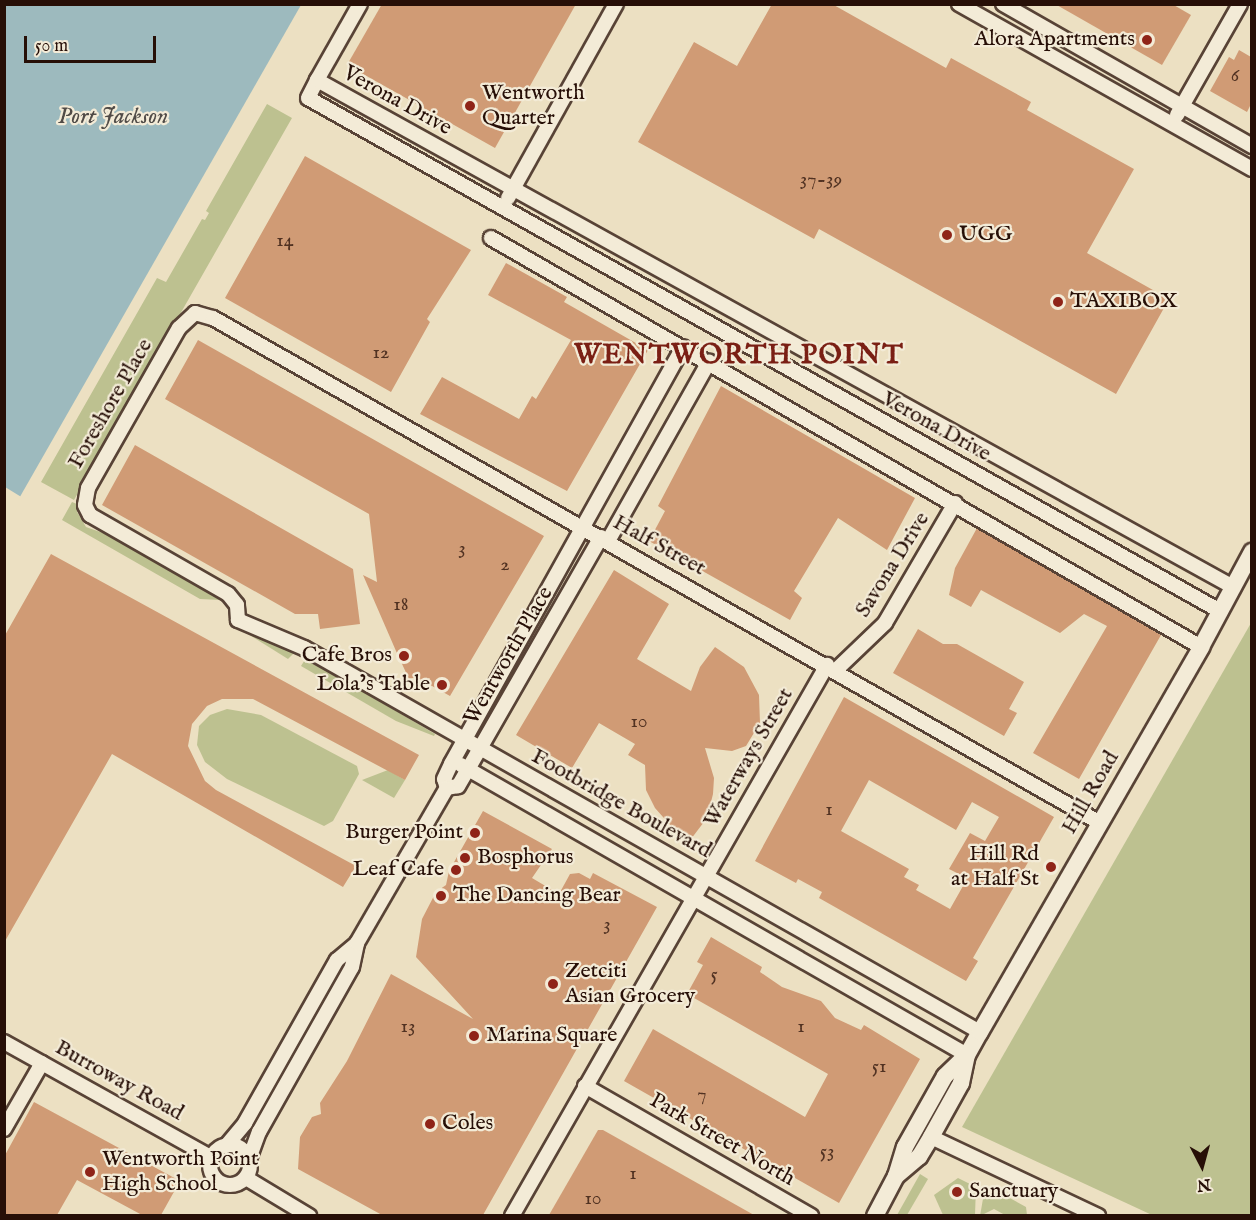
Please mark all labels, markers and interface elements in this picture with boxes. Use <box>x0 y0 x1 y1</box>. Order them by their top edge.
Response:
scale bar <box>27 24 159 62</box>
place label: Alora Apartments <box>974 27 1135 53</box>
marker: Alora Apartments <box>1140 33 1154 47</box>
text: 50 m <box>35 35 68 58</box>
street label: Verona Drive <box>338 60 456 142</box>
house number: 6 <box>1231 63 1239 87</box>
place label: Wentworth Quarter <box>482 80 585 132</box>
marker: Wentworth Quarter <box>463 99 477 113</box>
water label: Port Jackson <box>58 103 168 131</box>
house number: 37-39 <box>800 167 842 191</box>
place label: UGG <box>959 222 1012 248</box>
house number: 14 <box>276 228 294 252</box>
marker: UGG <box>940 228 954 242</box>
place label: TAXIBOX <box>1070 289 1178 315</box>
marker: TAXIBOX <box>1051 295 1065 309</box>
street label: Foreshore Place <box>63 334 159 474</box>
district label: WENTWORTH POINT <box>574 339 904 373</box>
house number: 12 <box>373 340 389 364</box>
street label: Verona Drive <box>877 386 995 468</box>
street label: Savona Drive <box>850 507 936 623</box>
street label: Half Street <box>608 510 710 582</box>
house number: 3 <box>458 536 466 560</box>
house number: 2 <box>500 552 510 576</box>
street label: Wentworth Place <box>459 582 559 730</box>
house number: 18 <box>393 592 409 616</box>
place label: Cafe Bros <box>302 643 392 669</box>
marker: Cafe Bros <box>397 649 411 663</box>
place label: Lola’s Table <box>317 672 430 698</box>
marker: Lola’s Table <box>435 678 449 692</box>
street label: Waterways Street <box>698 684 800 832</box>
house number: 10 <box>630 709 648 733</box>
street label: Footbridge Boulevard <box>526 744 716 864</box>
street label: Hill Road <box>1057 747 1125 839</box>
house number: 1 <box>825 797 833 821</box>
place label: Burger Point <box>345 820 463 846</box>
marker: Burger Point <box>468 826 482 840</box>
place label: Hill Rd at Half St <box>951 841 1039 892</box>
place label: Bosphorus <box>477 845 574 871</box>
marker: Bosphorus <box>458 851 472 865</box>
place label: Leaf Cafe <box>353 857 444 883</box>
marker: Hill Rd at Half St <box>1044 860 1058 874</box>
marker: Leaf Cafe <box>449 863 463 877</box>
place label: The Dancing Bear <box>453 883 621 909</box>
marker: The Dancing Bear <box>434 889 448 903</box>
house number: 3 <box>603 912 611 936</box>
place label: Zetciti Asian Grocery <box>565 958 695 1010</box>
house number: 5 <box>710 962 718 986</box>
marker: Zetciti Asian Grocery <box>546 977 560 991</box>
house number: 13 <box>401 1014 415 1038</box>
house number: 1 <box>797 1014 805 1038</box>
place label: Marina Square <box>486 1023 617 1049</box>
marker: Marina Square <box>467 1029 481 1043</box>
street label: Burroway Road <box>50 1035 188 1127</box>
house number: 51 <box>872 1054 886 1078</box>
house number: 7 <box>697 1082 707 1106</box>
street label: Park Street North <box>645 1088 799 1192</box>
place label: Coles <box>442 1111 493 1137</box>
marker: Coles <box>423 1117 437 1131</box>
north arrow <box>1172 1136 1232 1196</box>
house number: 53 <box>820 1139 834 1163</box>
place label: Wentworth Point High School <box>102 1146 259 1198</box>
house number: 1 <box>629 1161 637 1185</box>
marker: Wentworth Point High School <box>83 1165 97 1179</box>
text: N <box>1196 1173 1212 1195</box>
place label: Sanctuary <box>969 1179 1058 1205</box>
marker: Sanctuary <box>950 1185 964 1199</box>
house number: 10 <box>584 1186 602 1210</box>

